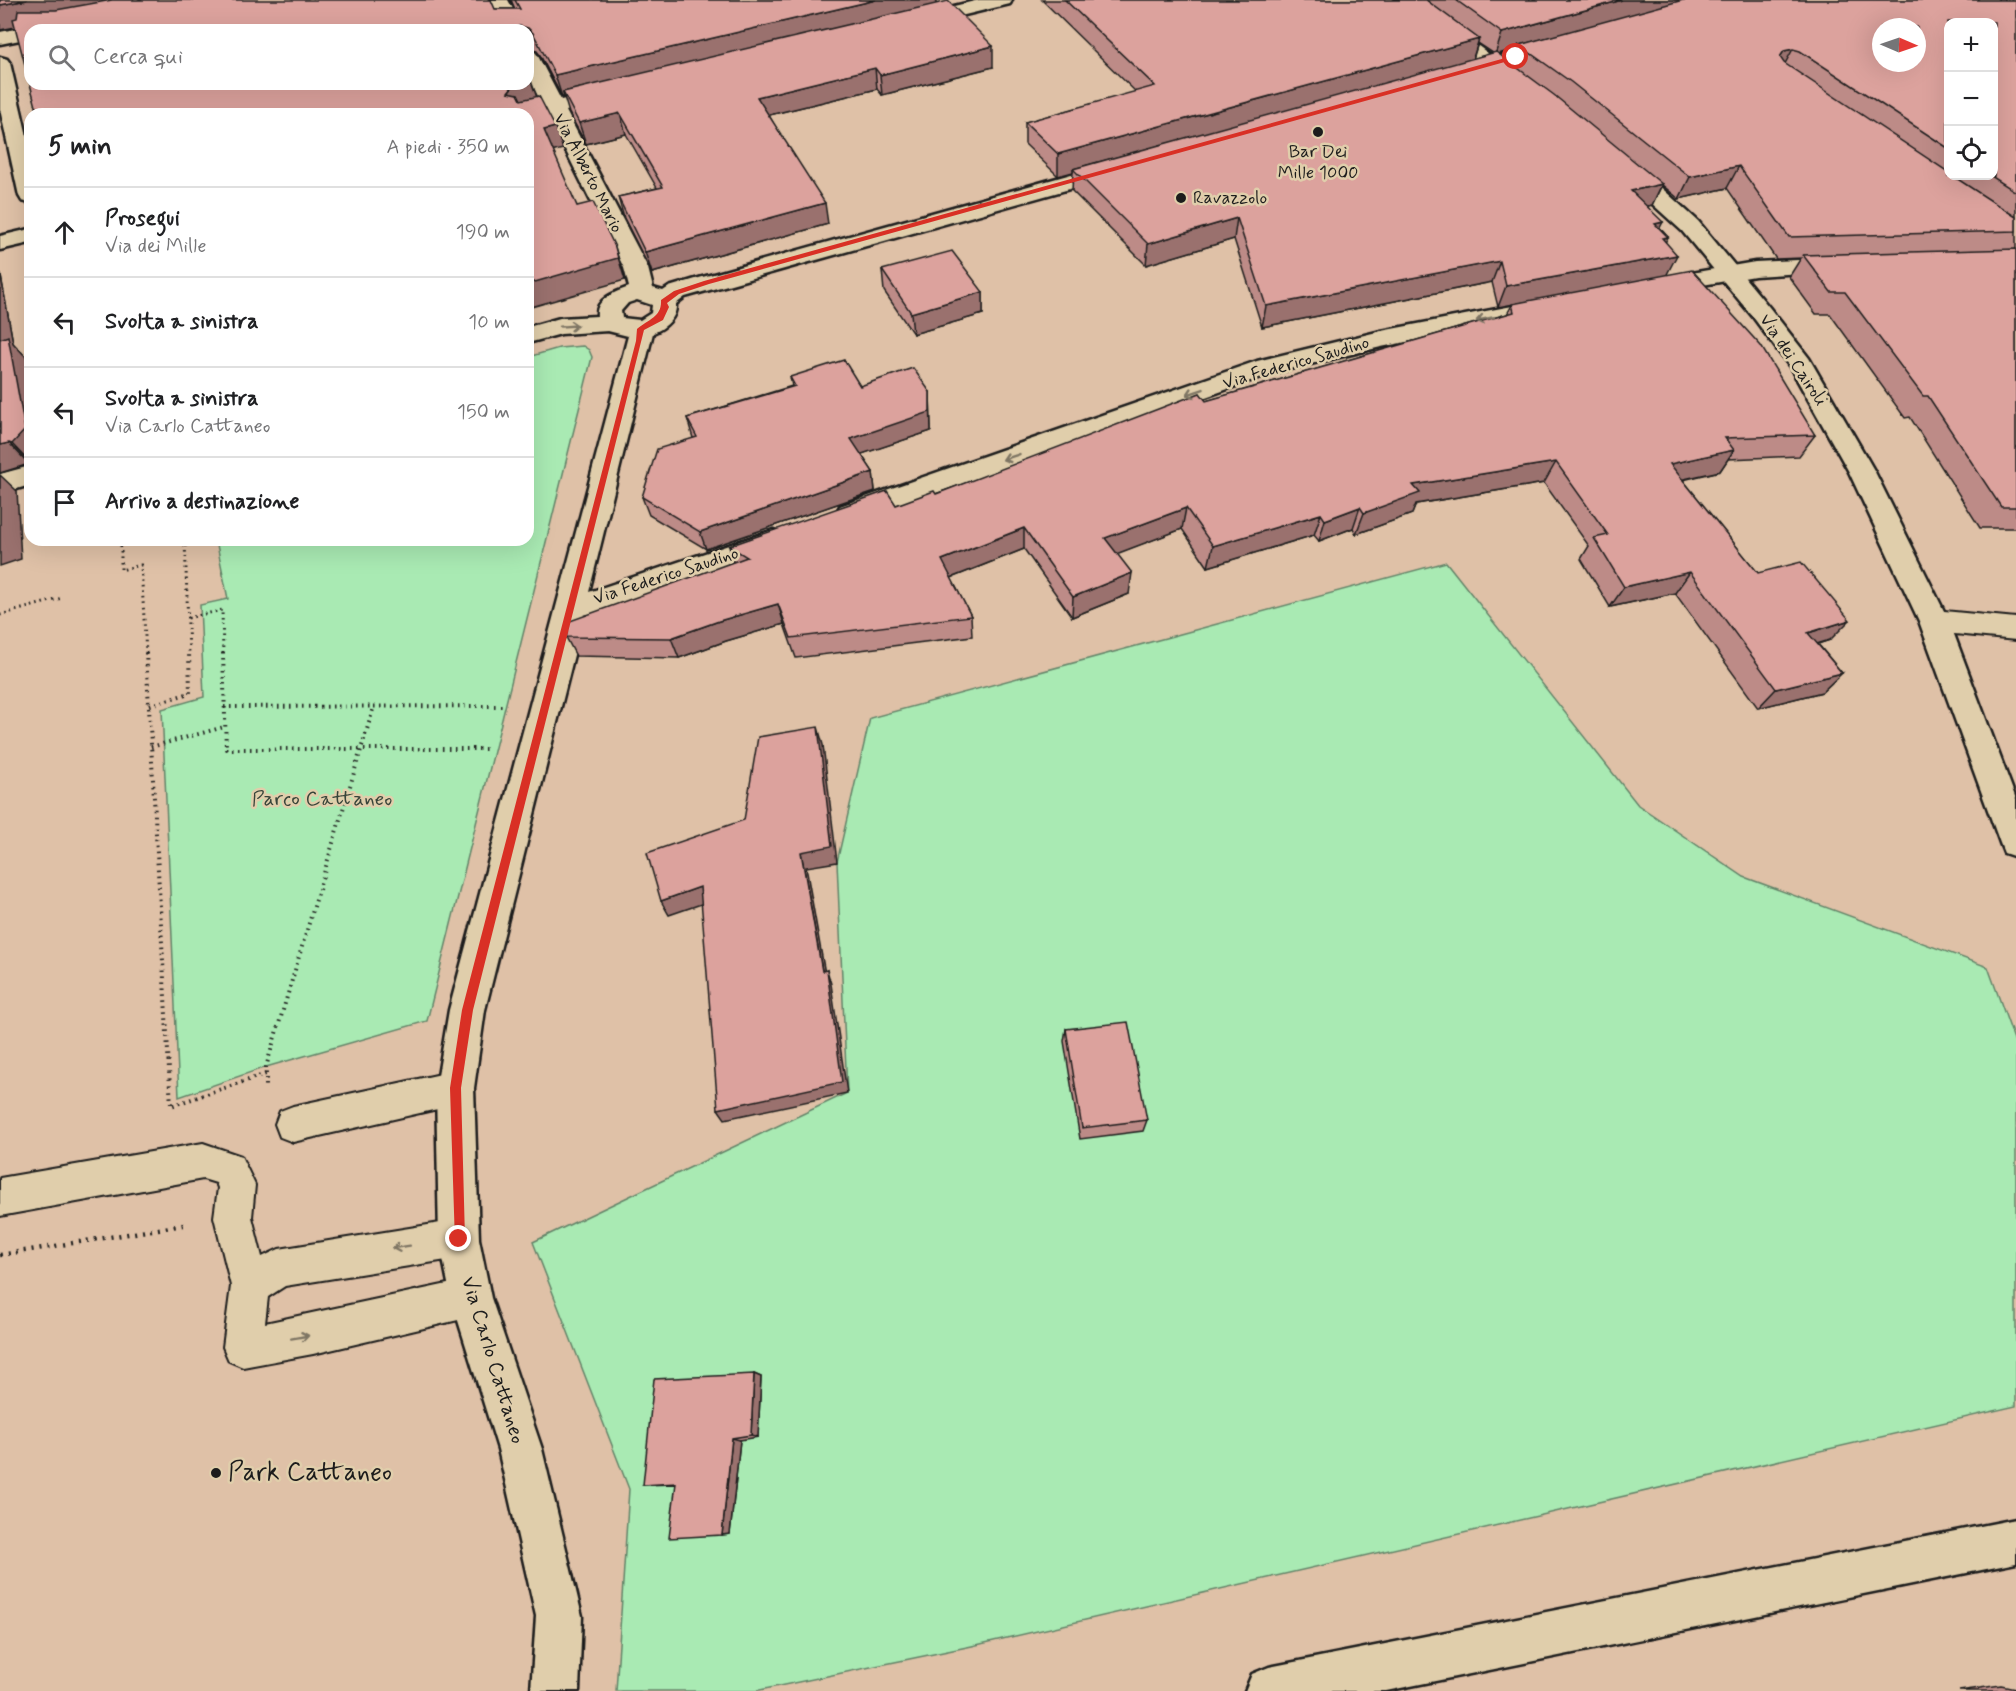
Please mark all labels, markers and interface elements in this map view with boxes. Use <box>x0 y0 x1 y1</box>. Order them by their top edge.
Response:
north arrow <box>1872 18 1926 72</box>
map controls <box>1944 18 1998 180</box>
button: + <box>1944 18 1998 72</box>
search box <box>24 24 534 90</box>
icon: search <box>45 41 78 74</box>
text: Cerca qui <box>93 43 183 71</box>
route start <box>1502 43 1528 69</box>
button: − <box>1944 72 1998 126</box>
street label: Via Alberto Mario <box>547 109 629 237</box>
marker: Bar Dei Mille 1000 <box>1311 125 1325 139</box>
button: locate <box>1944 126 1998 180</box>
text: 5 min <box>48 130 112 164</box>
text: A piedi · 350 m <box>386 134 510 161</box>
place label: Bar Dei Mille 1000 <box>1278 140 1358 185</box>
place label: Ravazzolo <box>1193 186 1267 210</box>
marker: Ravazzolo <box>1174 191 1188 205</box>
text: Prosegui <box>105 205 180 233</box>
icon: ahead <box>48 216 81 249</box>
text: 190 m <box>456 219 510 246</box>
text: Via dei Mille <box>105 233 207 260</box>
icon: left <box>48 306 81 339</box>
text: Svolta a sinistra <box>105 308 259 336</box>
text: 10 m <box>468 309 510 336</box>
street label: Via dei Cairoli <box>1753 309 1833 411</box>
one-way arrow <box>1476 314 1496 325</box>
one-way arrow <box>559 320 579 331</box>
street label: Via Federico Saudino <box>1220 331 1372 395</box>
text: Svolta a sinistra <box>105 385 259 413</box>
one-way arrow <box>1186 388 1205 399</box>
icon: left <box>48 396 81 429</box>
text: 150 m <box>457 399 510 426</box>
text: Via Carlo Cattaneo <box>105 413 271 440</box>
one-way arrow <box>1002 452 1021 463</box>
icon: arrive <box>48 486 81 519</box>
text: Arrivo a destinazione <box>105 488 299 516</box>
street label: Via Federico Saudino <box>590 541 742 611</box>
park label: Parco Cattaneo <box>252 785 392 813</box>
route end <box>445 1225 471 1251</box>
one-way arrow <box>392 1242 411 1253</box>
street label: Via Carlo Cattaneo <box>454 1273 532 1447</box>
one-way arrow <box>290 1331 310 1342</box>
place label: Park Cattaneo <box>228 1456 392 1490</box>
marker: Park Cattaneo <box>209 1466 223 1480</box>

